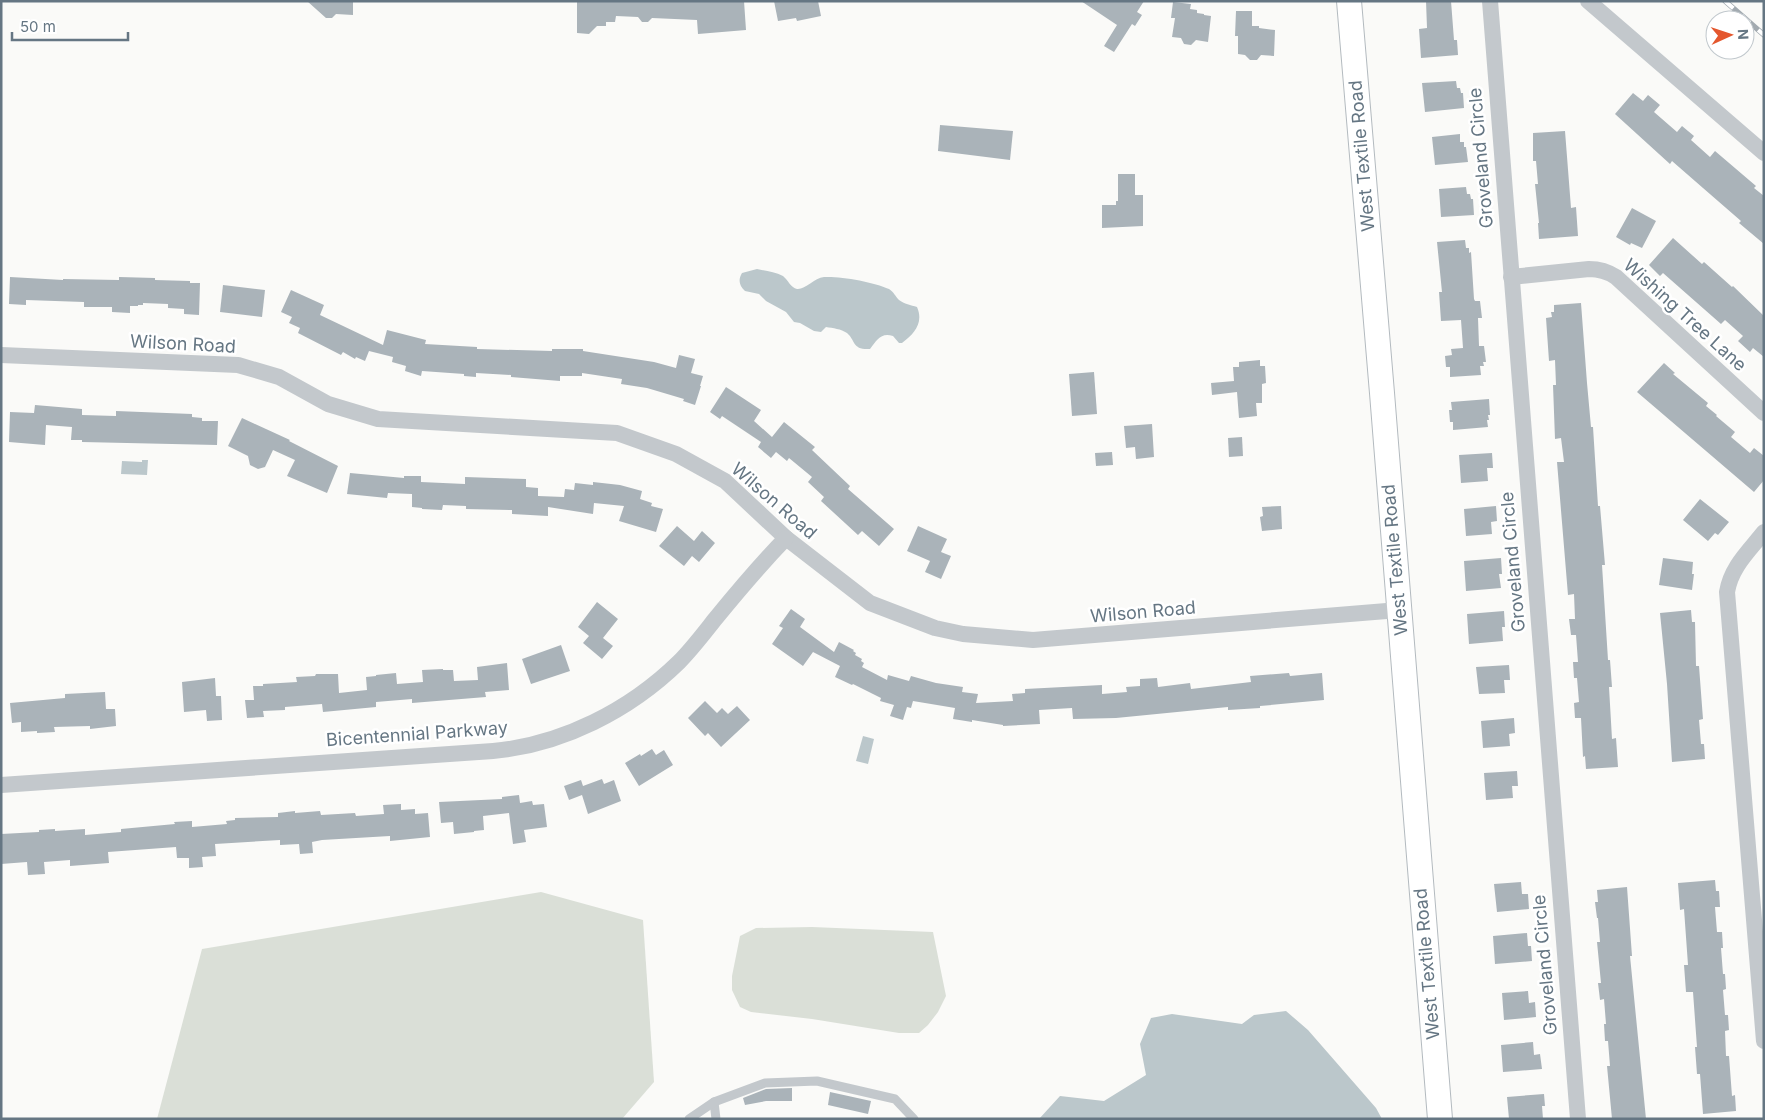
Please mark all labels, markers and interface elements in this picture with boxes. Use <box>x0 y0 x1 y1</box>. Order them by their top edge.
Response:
scale bar <box>12 10 129 42</box>
north arrow <box>1705 10 1755 60</box>
text: 50 m <box>20 17 56 36</box>
text: N <box>1735 29 1752 40</box>
street label: West Textile Road <box>1344 79 1379 233</box>
street label: Groveland Circle <box>1464 87 1497 229</box>
street label: Wishing Tree Lane <box>1620 254 1751 375</box>
street label: Wilson Road <box>130 330 236 357</box>
street label: Wilson Road <box>727 458 821 543</box>
street label: West Textile Road <box>1377 483 1412 637</box>
street label: Groveland Circle <box>1496 491 1529 633</box>
street label: Wilson Road <box>1089 596 1197 627</box>
street label: Bicentennial Parkway <box>325 717 509 750</box>
street label: West Textile Road <box>1409 887 1444 1041</box>
street label: Groveland Circle <box>1528 894 1561 1036</box>

